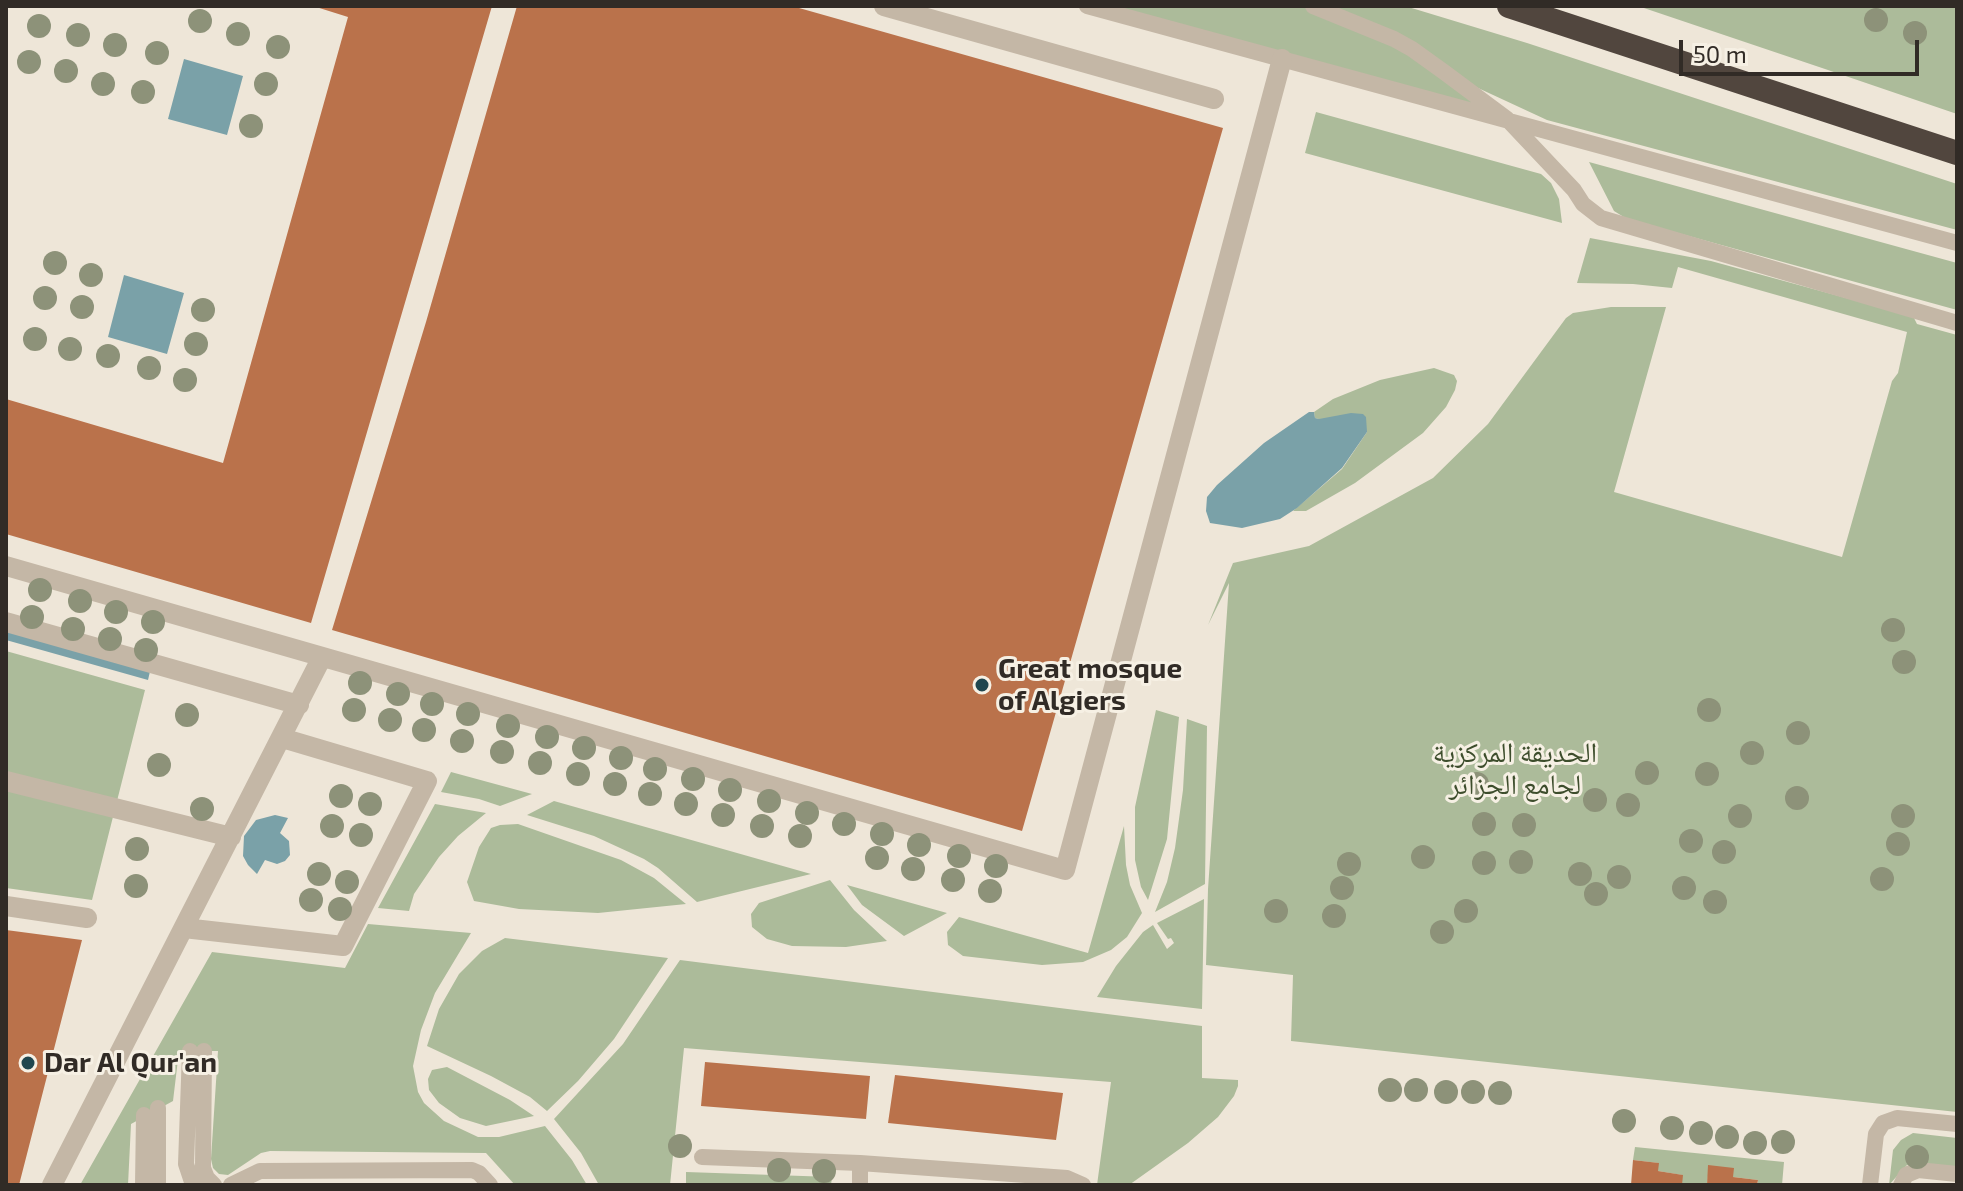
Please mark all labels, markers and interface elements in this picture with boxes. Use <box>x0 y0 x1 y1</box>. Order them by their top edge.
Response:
scale bar <box>1683 24 1923 74</box>
text: 50 m <box>1693 39 1747 68</box>
place label: Great mosque of Algiers <box>998 652 1182 718</box>
marker: Great mosque of Algiers <box>973 676 991 694</box>
park label: الحديقة المركزية لجامع الجزائر <box>1433 736 1597 802</box>
place label: Dar Al Qur'an <box>44 1046 217 1080</box>
marker: Dar Al Qur'an <box>19 1054 37 1072</box>

